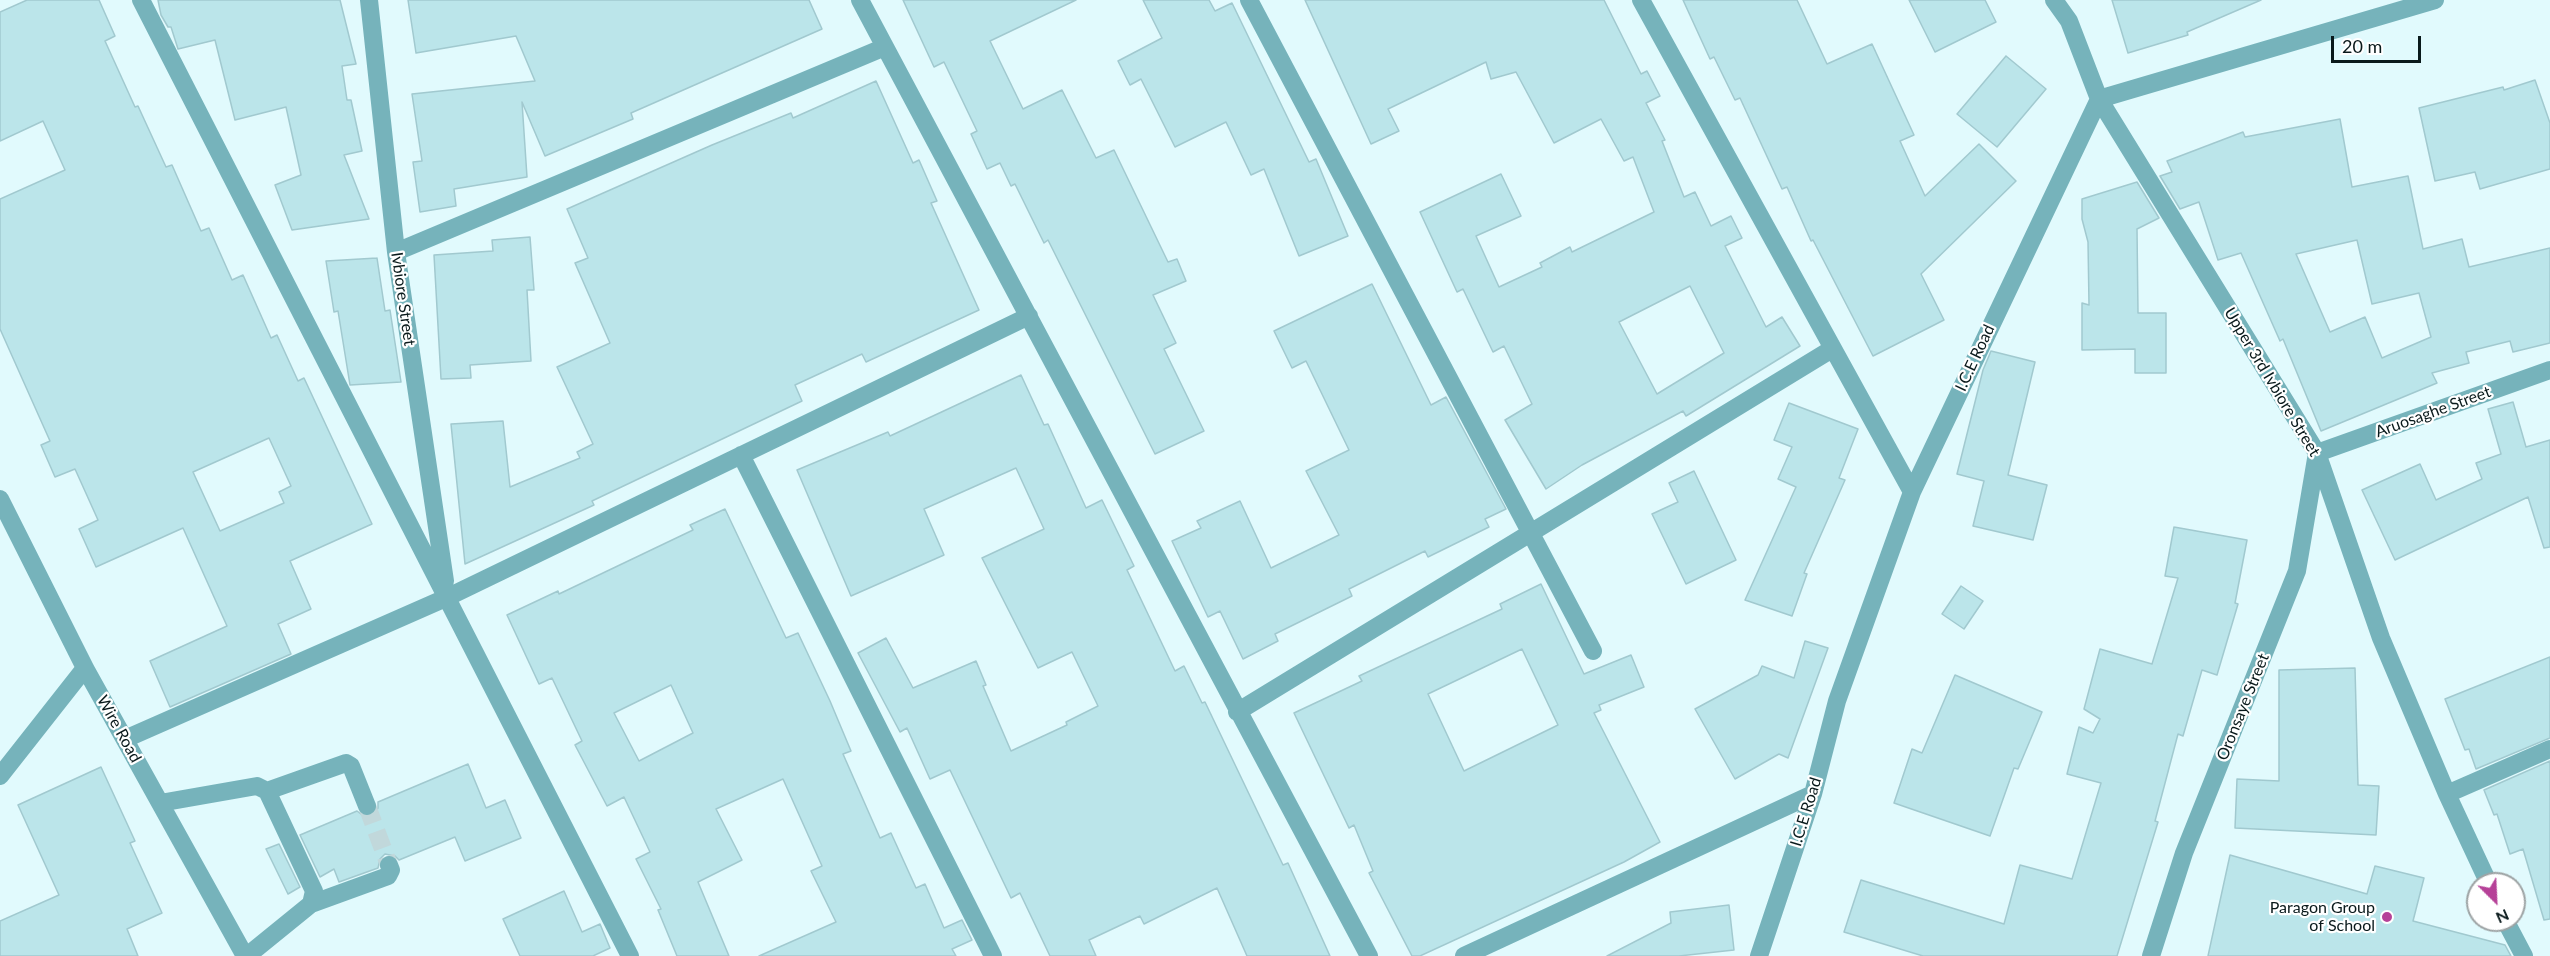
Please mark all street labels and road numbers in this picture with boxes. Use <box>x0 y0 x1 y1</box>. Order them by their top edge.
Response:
street label: Ivbiore Street <box>387 251 419 347</box>
street label: Upper 3rd Ivbiore Street <box>2220 304 2324 460</box>
street label: I.C.E Road <box>1951 322 1999 394</box>
street label: Aruosaghe Street <box>2373 382 2493 442</box>
street label: Oronsaye Street <box>2213 651 2273 763</box>
street label: Wire Road <box>93 692 145 766</box>
street label: I.C.E Road <box>1786 775 1826 849</box>

